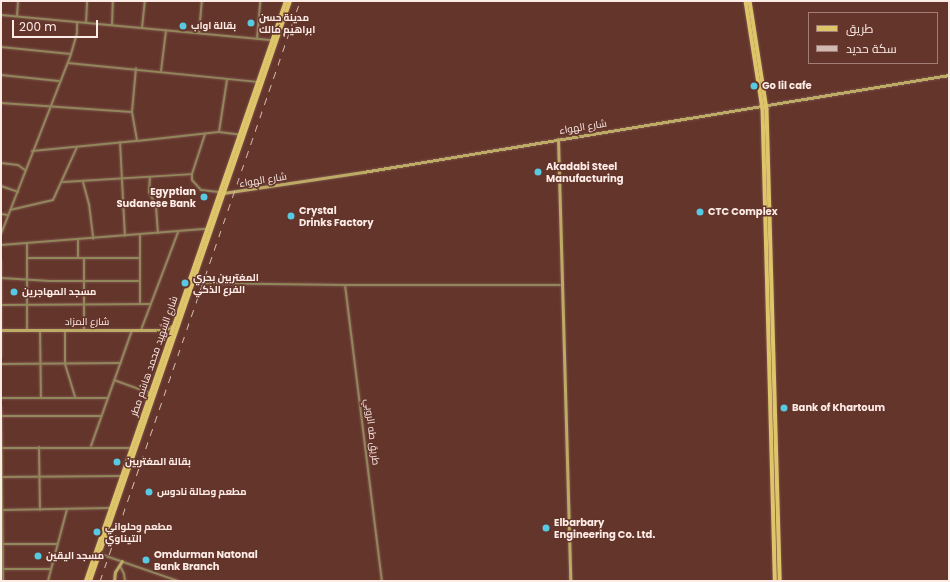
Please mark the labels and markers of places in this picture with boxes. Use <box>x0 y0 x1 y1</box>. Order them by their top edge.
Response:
place label: مدينة حسن ابراهيم مالك <box>259 11 315 34</box>
marker: مدينة حسن ابراهيم مالك <box>246 18 256 28</box>
place label: بقالة اواب <box>191 20 236 32</box>
marker: بقالة اواب <box>178 21 188 31</box>
place label: Go lil cafe <box>762 80 812 92</box>
marker: Go lil cafe <box>749 81 759 91</box>
place label: Akadabi Steel Manufacturing <box>546 160 623 184</box>
marker: Akadabi Steel Manufacturing <box>533 167 543 177</box>
place label: Egyptian Sudanese Bank <box>116 185 196 208</box>
marker: Egyptian Sudanese Bank <box>199 192 209 202</box>
place label: Crystal Drinks Factory <box>299 204 373 228</box>
place label: CTC Complex <box>708 206 778 218</box>
marker: CTC Complex <box>695 207 705 217</box>
marker: Crystal Drinks Factory <box>286 211 296 221</box>
place label: المغتربين بحري الفرع الذكي <box>193 271 259 294</box>
marker: المغتربين بحري الفرع الذكي <box>180 278 190 288</box>
place label: مسجد المهاجرين <box>22 286 96 298</box>
marker: مسجد المهاجرين <box>9 287 19 297</box>
place label: Bank of Khartoum <box>792 402 885 414</box>
marker: Bank of Khartoum <box>779 403 789 413</box>
place label: بقالة المغتربين <box>125 456 191 468</box>
marker: بقالة المغتربين <box>112 457 122 467</box>
place label: مطعم وصالة نادوس <box>157 486 247 498</box>
marker: مطعم وصالة نادوس <box>144 487 154 497</box>
place label: Elbarbary Engineering Co. Ltd. <box>554 516 655 540</box>
place label: مطعم وحلواني التيناوي <box>105 520 172 544</box>
marker: Elbarbary Engineering Co. Ltd. <box>541 523 551 533</box>
marker: مطعم وحلواني التيناوي <box>92 527 102 537</box>
place label: Omdurman Natonal Bank Branch <box>154 548 258 572</box>
place label: مسجد اليقين <box>46 550 104 562</box>
marker: مسجد اليقين <box>33 551 43 561</box>
marker: Omdurman Natonal Bank Branch <box>141 555 151 565</box>

